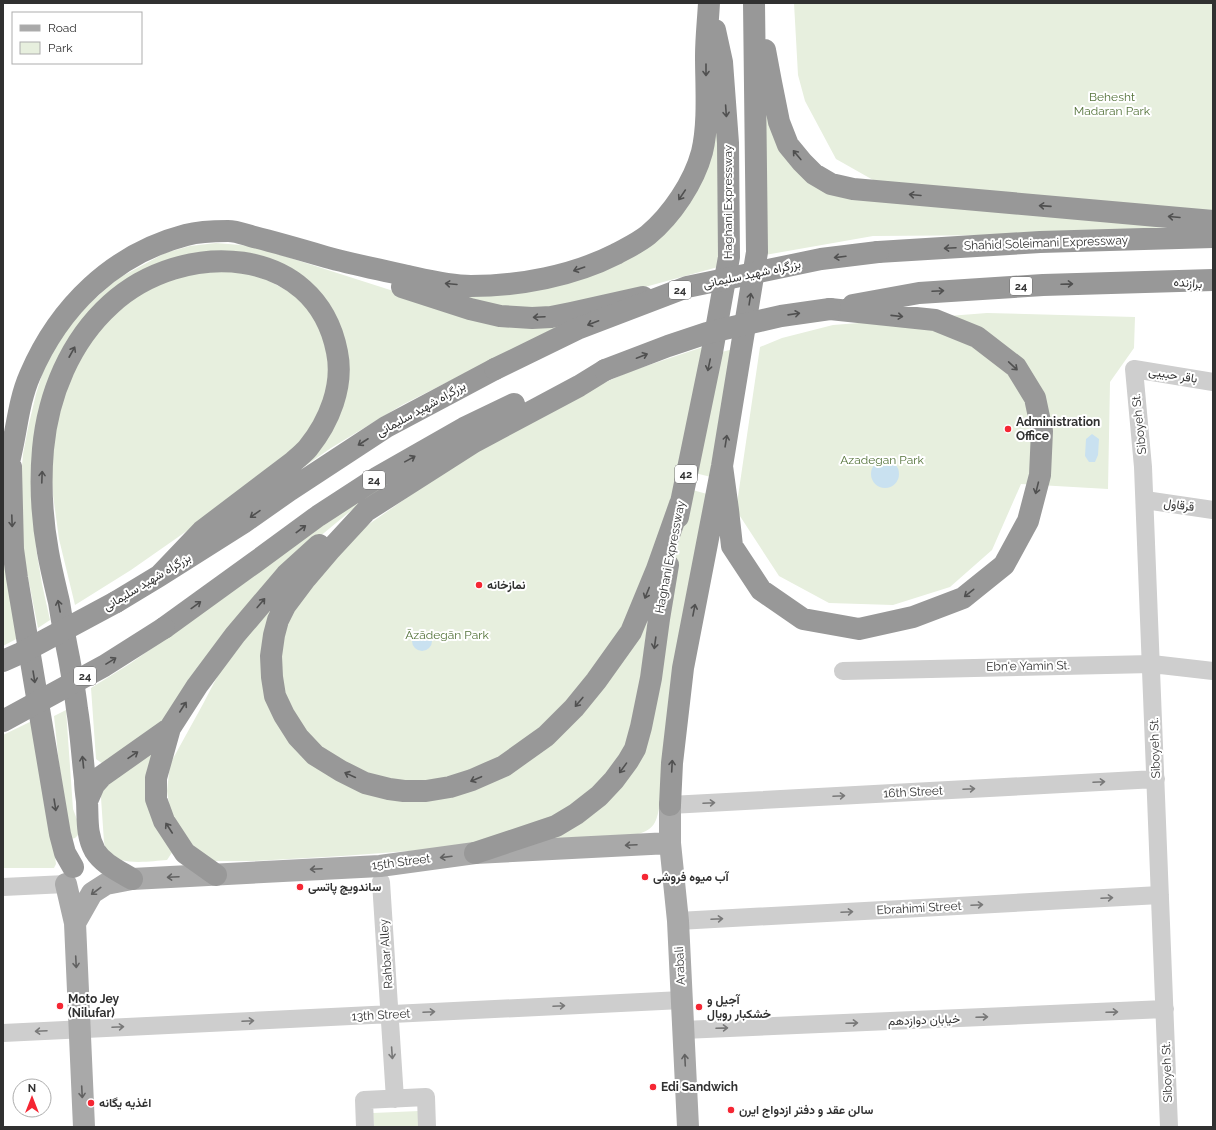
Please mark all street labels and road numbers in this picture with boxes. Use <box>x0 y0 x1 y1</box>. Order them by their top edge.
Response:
street label: Haghani Expressway <box>721 144 735 259</box>
street label: Shahid Soleimani Expressway <box>964 233 1129 253</box>
street label: بزرگراه شهید سلیمانی <box>702 257 802 292</box>
street label: برازنده <box>1173 275 1203 292</box>
road number: 24 <box>1010 277 1032 295</box>
road number: 24 <box>669 281 691 299</box>
street label: باقر حبیبی <box>1147 364 1199 387</box>
street label: بزرگراه شهید سلیمانی <box>374 379 468 440</box>
street label: Siboyeh St. <box>1129 393 1149 455</box>
road number: 42 <box>675 465 697 483</box>
road number: 24 <box>363 471 385 489</box>
street label: قرقاول <box>1163 496 1195 515</box>
street label: Haghani Expressway <box>652 499 688 615</box>
street label: بزرگراه شهید سلیمانی <box>101 550 194 615</box>
street label: Ebn'e Yamin St. <box>986 658 1070 674</box>
road number: 24 <box>74 667 96 685</box>
street label: Siboyeh St. <box>1147 717 1163 779</box>
street label: 16th Street <box>883 783 943 801</box>
street label: 15th Street <box>371 851 431 873</box>
street label: Ebrahimi Street <box>876 899 962 917</box>
street label: Rahbar Alley <box>377 918 395 989</box>
street label: Arabali <box>672 946 688 986</box>
street label: 13th Street <box>351 1006 411 1024</box>
street label: خیابان دوازدهم <box>888 1012 960 1029</box>
street label: Siboyeh St. <box>1159 1041 1175 1103</box>

